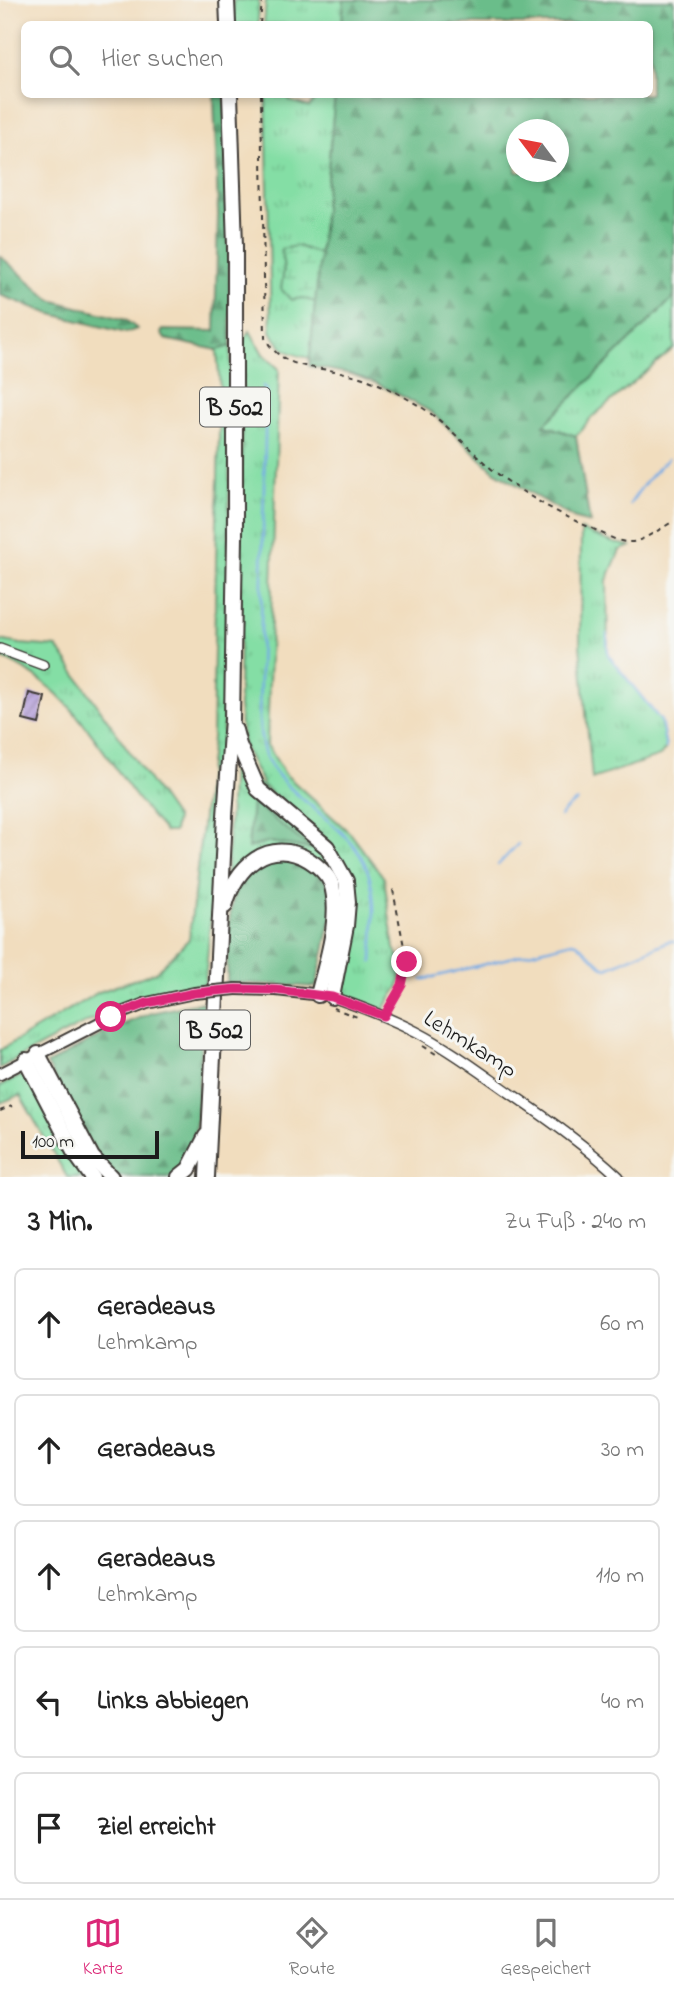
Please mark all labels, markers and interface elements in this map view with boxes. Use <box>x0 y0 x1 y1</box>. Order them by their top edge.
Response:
search box <box>21 21 653 98</box>
icon: search <box>45 41 83 79</box>
text: Hier suchen <box>101 41 223 79</box>
north arrow <box>506 119 569 182</box>
road number: B 502 <box>200 388 270 426</box>
route end <box>391 946 422 977</box>
route start <box>95 1001 126 1032</box>
street label: Lehmkamp <box>416 1003 523 1088</box>
road number: B 502 <box>180 1010 250 1050</box>
scale bar <box>21 1128 159 1160</box>
text: 100 m <box>32 1129 74 1156</box>
text: 3 Min. <box>28 1201 92 1245</box>
text: Zu Fuß · 240 m <box>505 1206 646 1239</box>
text: Geradeaus <box>97 1289 215 1327</box>
icon: ahead <box>30 1305 68 1343</box>
text: 60 m <box>600 1308 644 1341</box>
text: Lehmkamp <box>97 1327 197 1360</box>
icon: ahead <box>30 1431 68 1469</box>
text: Geradeaus <box>97 1431 215 1469</box>
text: 30 m <box>601 1434 644 1467</box>
text: Geradeaus <box>97 1541 215 1579</box>
icon: ahead <box>30 1557 68 1595</box>
text: 110 m <box>596 1560 644 1593</box>
text: Lehmkamp <box>97 1579 197 1612</box>
icon: left <box>30 1683 68 1721</box>
text: Links abbiegen <box>97 1683 248 1721</box>
text: 40 m <box>601 1686 644 1719</box>
icon: arrive <box>30 1809 68 1847</box>
text: Ziel erreicht <box>97 1809 216 1847</box>
tab: Karte <box>83 1914 123 1983</box>
tab: Route <box>289 1914 335 1983</box>
tab: Gespeichert <box>501 1914 591 1983</box>

